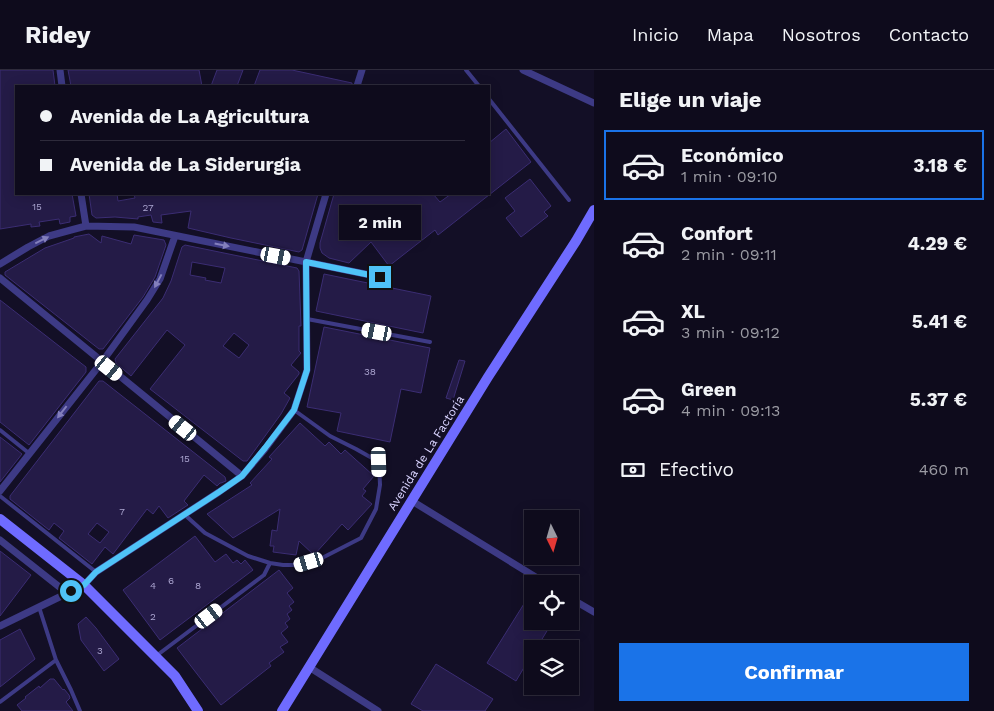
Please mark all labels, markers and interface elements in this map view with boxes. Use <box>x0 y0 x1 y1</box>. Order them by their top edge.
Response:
text: Ridey <box>25 21 91 49</box>
text: Inicio <box>632 24 679 45</box>
text: Mapa <box>707 24 754 45</box>
text: Nosotros <box>782 24 861 45</box>
text: Contacto <box>889 24 969 45</box>
text: Elige un viaje <box>619 87 762 112</box>
text: Avenida de La Agricultura <box>70 105 309 128</box>
icon: car <box>621 143 666 188</box>
text: Económico <box>681 144 784 167</box>
text: Avenida de La Siderurgia <box>70 153 301 176</box>
text: 3.18 € <box>913 154 967 177</box>
text: 1 min · 09:10 <box>681 167 777 186</box>
house number: 15 <box>32 201 42 212</box>
house number: 27 <box>142 202 154 213</box>
callout: 2 min <box>339 204 421 240</box>
text: 2 min <box>358 213 402 232</box>
icon: car <box>621 221 666 266</box>
text: Confort <box>681 222 752 245</box>
text: 4.29 € <box>907 232 967 255</box>
one-way arrow <box>35 236 50 244</box>
one-way arrow <box>215 241 230 249</box>
text: 2 min · 09:11 <box>681 245 777 264</box>
car <box>259 246 292 266</box>
route end <box>369 266 391 288</box>
one-way arrow <box>154 274 162 289</box>
icon: car <box>621 299 666 344</box>
text: XL <box>681 300 705 323</box>
text: 5.41 € <box>912 310 967 333</box>
car <box>360 322 393 342</box>
text: 3 min · 09:12 <box>681 323 780 342</box>
car <box>92 353 125 383</box>
house number: 38 <box>364 366 376 377</box>
icon: car <box>621 377 666 422</box>
text: Green <box>681 378 737 401</box>
text: 5.37 € <box>910 388 967 411</box>
street label: Avenida de La Factoría <box>385 393 467 513</box>
text: 4 min · 09:13 <box>681 401 780 420</box>
one-way arrow <box>57 406 68 419</box>
car <box>166 413 199 443</box>
car <box>370 447 387 477</box>
house number: 15 <box>180 453 190 464</box>
icon: cash <box>619 456 647 484</box>
text: Efectivo <box>659 458 734 481</box>
text: 460 m <box>919 460 969 479</box>
house number: 7 <box>119 506 125 517</box>
north arrow <box>524 510 579 565</box>
map controls <box>524 510 579 695</box>
car <box>292 550 325 574</box>
house number: 6 <box>168 575 174 586</box>
button: locate <box>524 575 579 630</box>
route start <box>60 580 82 602</box>
house number: 4 <box>150 580 156 591</box>
house number: 8 <box>195 580 201 591</box>
car <box>192 601 225 631</box>
house number: 2 <box>150 611 156 622</box>
button: layers <box>524 640 579 695</box>
button: Confirmar <box>619 643 969 701</box>
house number: 3 <box>97 645 103 656</box>

